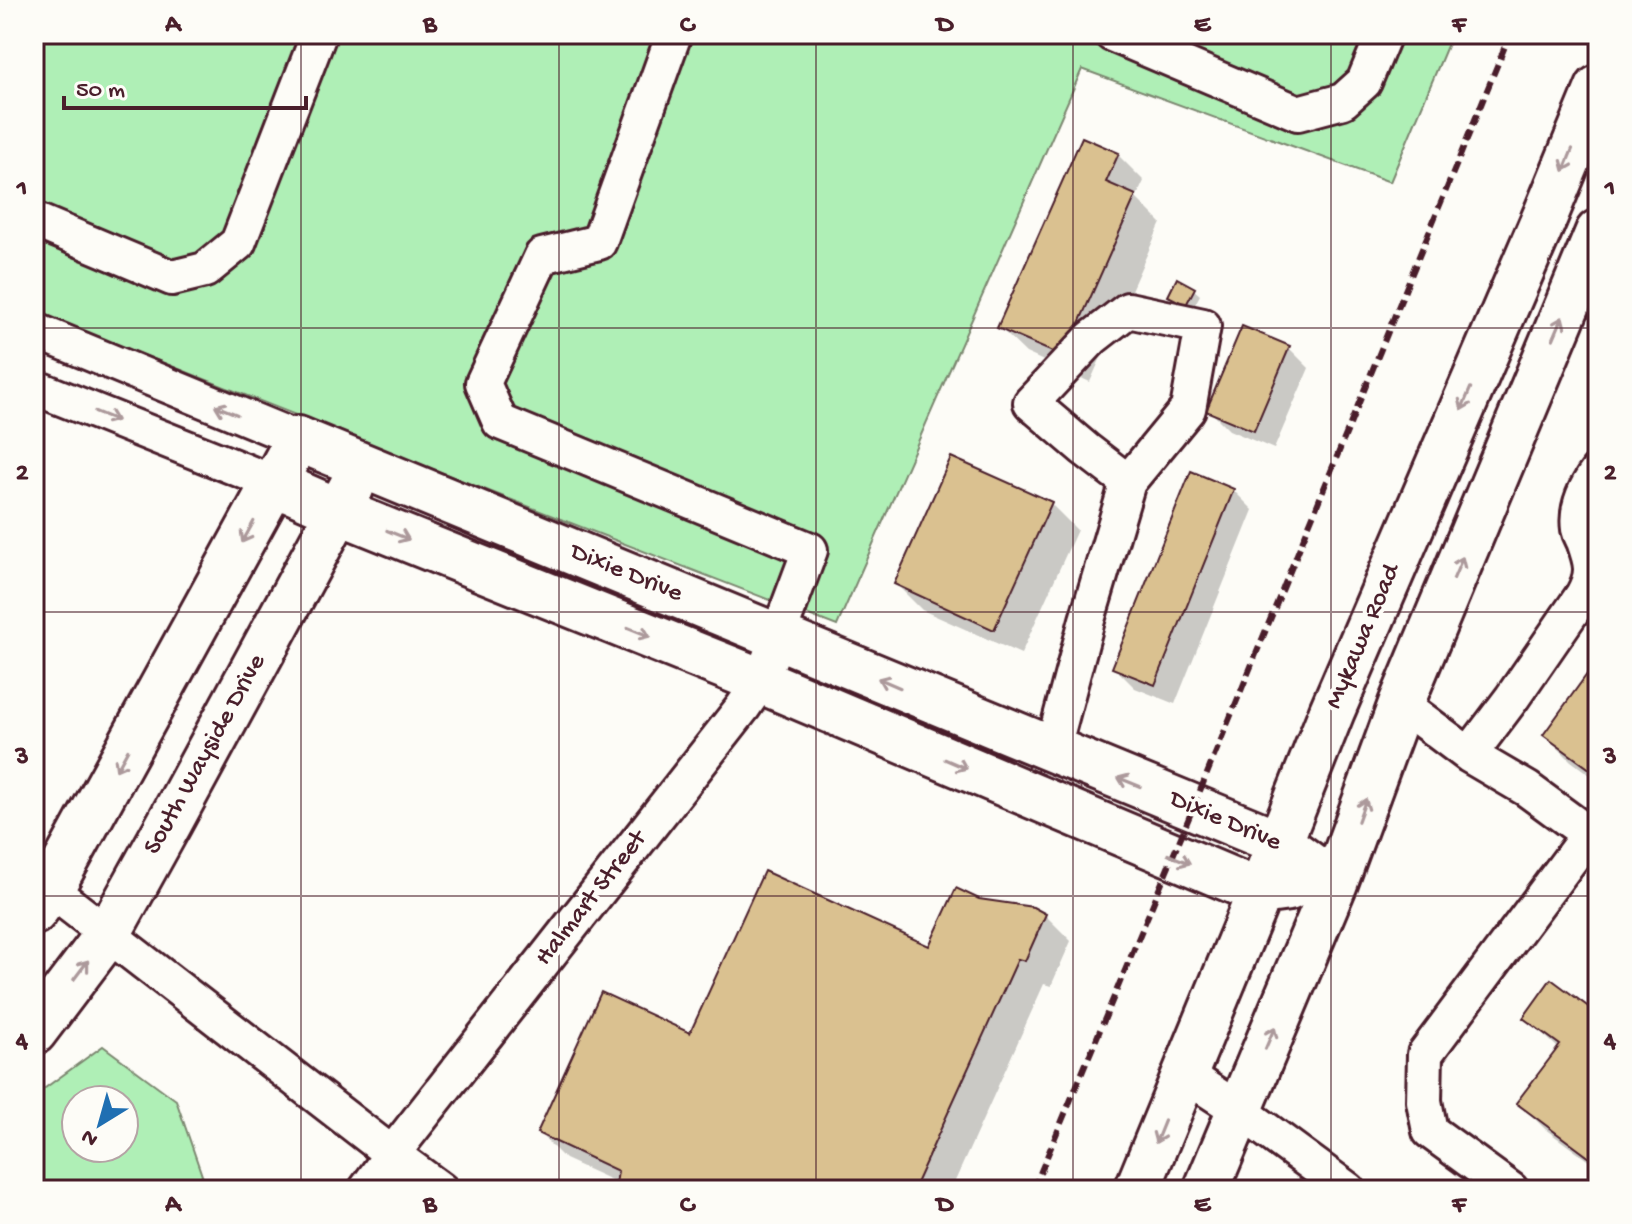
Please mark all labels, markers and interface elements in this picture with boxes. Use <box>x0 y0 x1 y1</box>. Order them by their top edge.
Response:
text: A <box>164 11 182 42</box>
text: B <box>422 11 438 42</box>
text: C <box>680 11 697 42</box>
text: D <box>935 11 955 42</box>
text: E <box>1194 11 1212 42</box>
text: F <box>1451 11 1467 42</box>
scale bar <box>64 60 306 110</box>
text: 50 m <box>76 77 125 106</box>
one-way arrow <box>1560 147 1575 172</box>
text: 1 <box>16 175 27 206</box>
text: 1 <box>1604 175 1615 206</box>
one-way arrow <box>1552 316 1566 341</box>
one-way arrow <box>1458 386 1473 411</box>
one-way arrow <box>214 401 239 416</box>
one-way arrow <box>93 410 118 424</box>
text: 2 <box>16 459 29 490</box>
text: 2 <box>1604 459 1617 490</box>
one-way arrow <box>239 520 255 544</box>
one-way arrow <box>385 528 410 543</box>
street label: Dixie Drive <box>564 537 687 611</box>
one-way arrow <box>1452 556 1466 581</box>
street label: Mykawa Road <box>1320 558 1409 714</box>
one-way arrow <box>626 626 651 640</box>
street label: South Wayside Drive <box>138 649 274 861</box>
one-way arrow <box>877 674 902 689</box>
text: 3 <box>14 743 29 774</box>
text: 3 <box>1602 743 1617 774</box>
one-way arrow <box>114 748 130 771</box>
one-way arrow <box>944 758 968 773</box>
one-way arrow <box>1117 774 1142 789</box>
street label: Dixie Drive <box>1163 784 1286 860</box>
one-way arrow <box>1356 798 1370 823</box>
street label: Halmart Street <box>530 823 656 973</box>
one-way arrow <box>1166 852 1191 867</box>
one-way arrow <box>72 960 89 981</box>
one-way arrow <box>1263 1026 1278 1051</box>
text: 4 <box>15 1027 29 1058</box>
text: 4 <box>1603 1027 1617 1058</box>
north arrow <box>60 1084 140 1164</box>
one-way arrow <box>1152 1119 1166 1144</box>
text: N <box>77 1122 104 1151</box>
text: A <box>164 1191 182 1222</box>
text: B <box>422 1191 438 1222</box>
text: C <box>680 1191 697 1222</box>
text: D <box>935 1191 955 1222</box>
text: E <box>1194 1191 1212 1222</box>
text: F <box>1451 1191 1467 1222</box>

